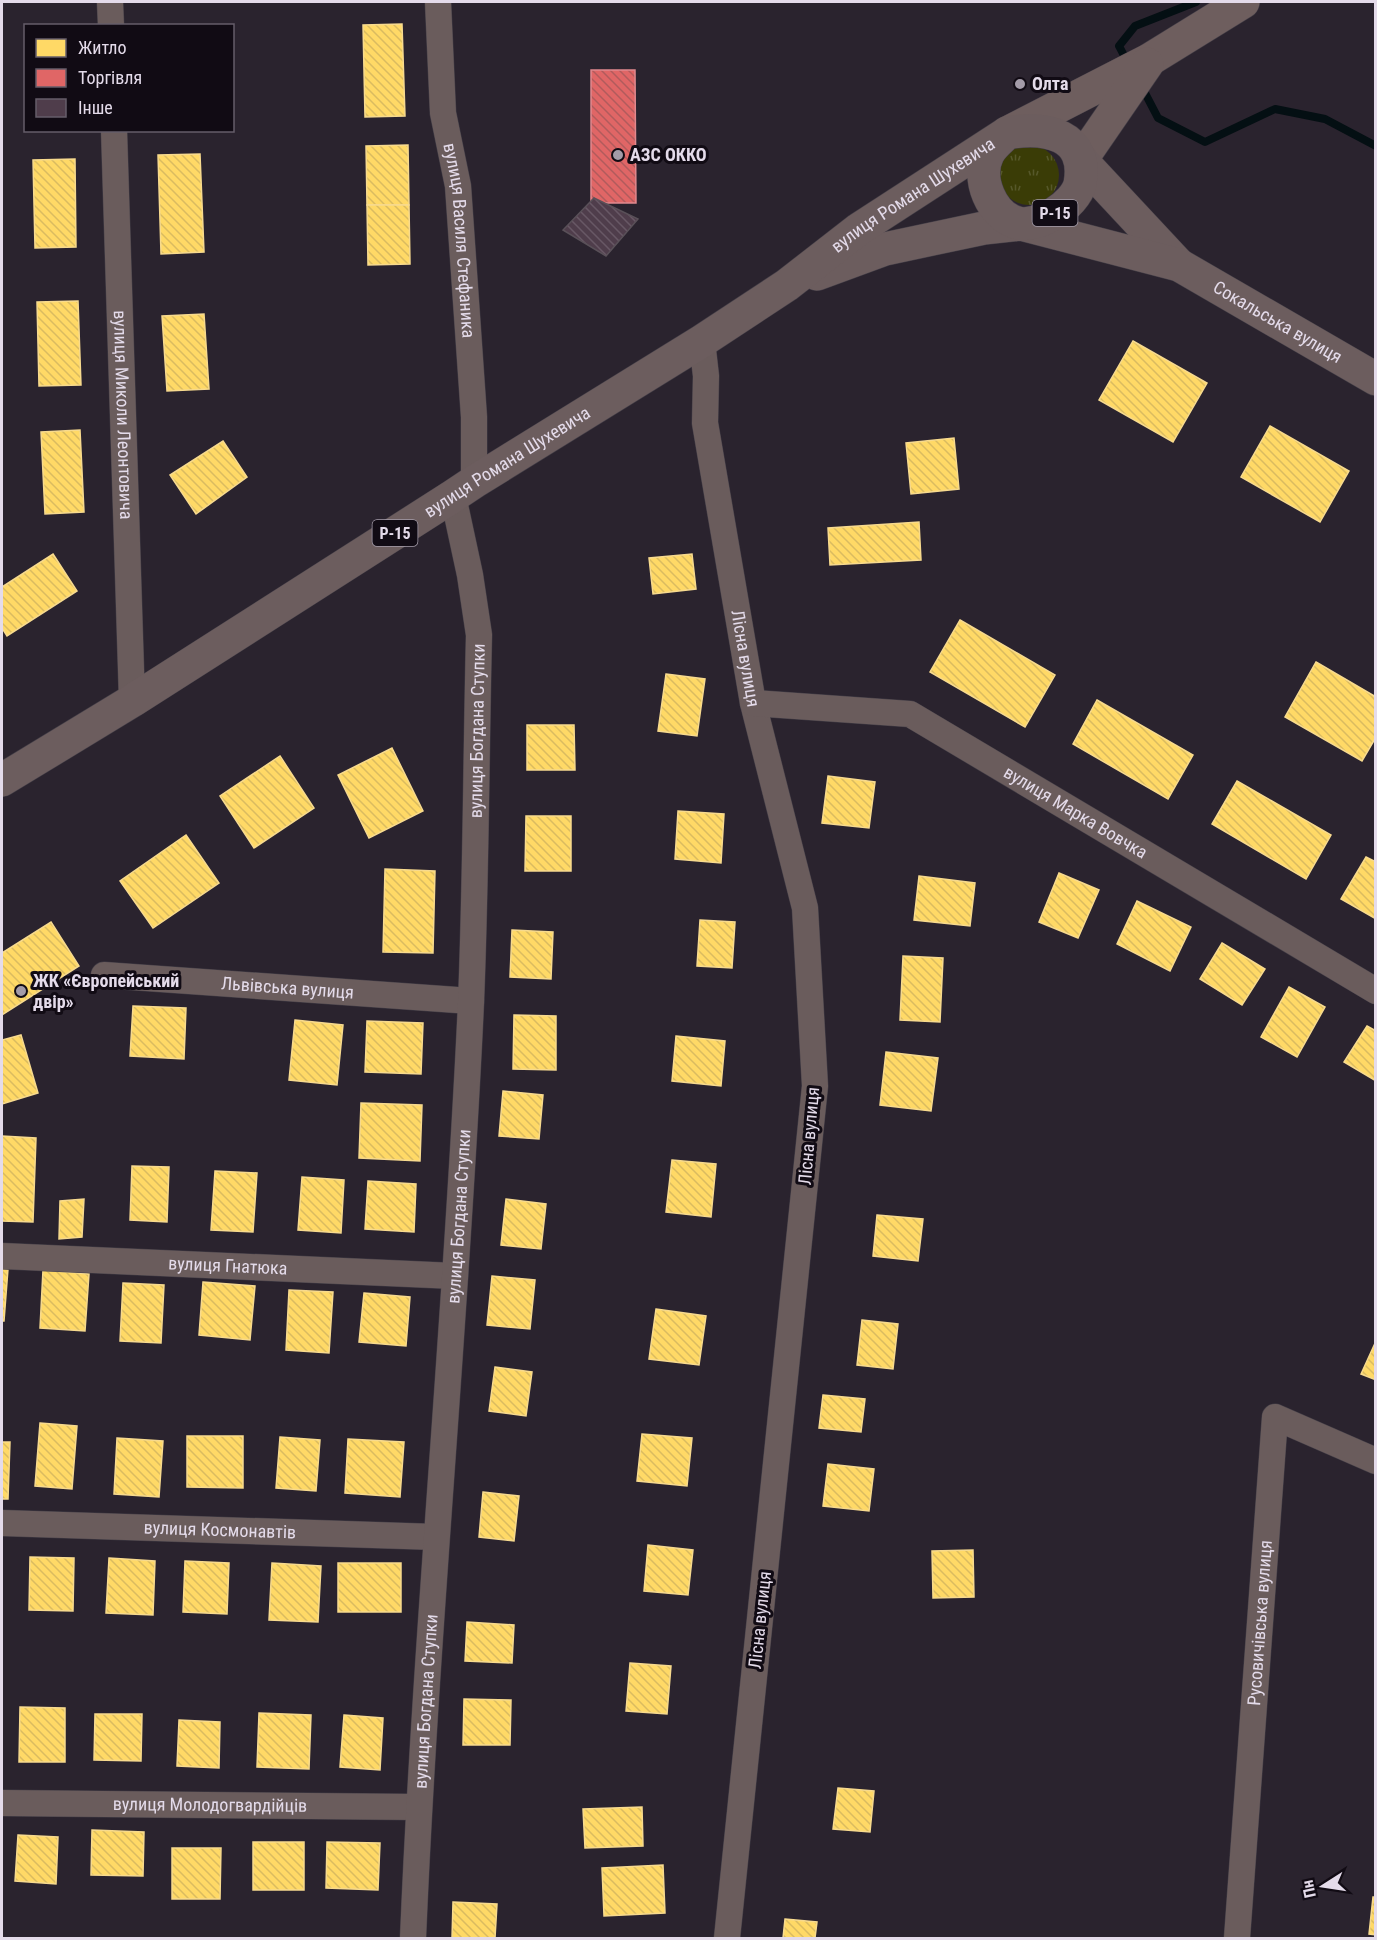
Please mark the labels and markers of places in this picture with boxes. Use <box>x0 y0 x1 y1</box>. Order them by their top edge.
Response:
place label: Олта <box>1032 73 1068 94</box>
marker: Олта <box>1013 77 1027 91</box>
place label: АЗС ОККО <box>630 144 707 165</box>
marker: АЗС ОККО <box>611 148 625 162</box>
place label: ЖК «Європейський двір» <box>33 970 179 1012</box>
marker: ЖК «Європейський двір» <box>14 984 28 998</box>

